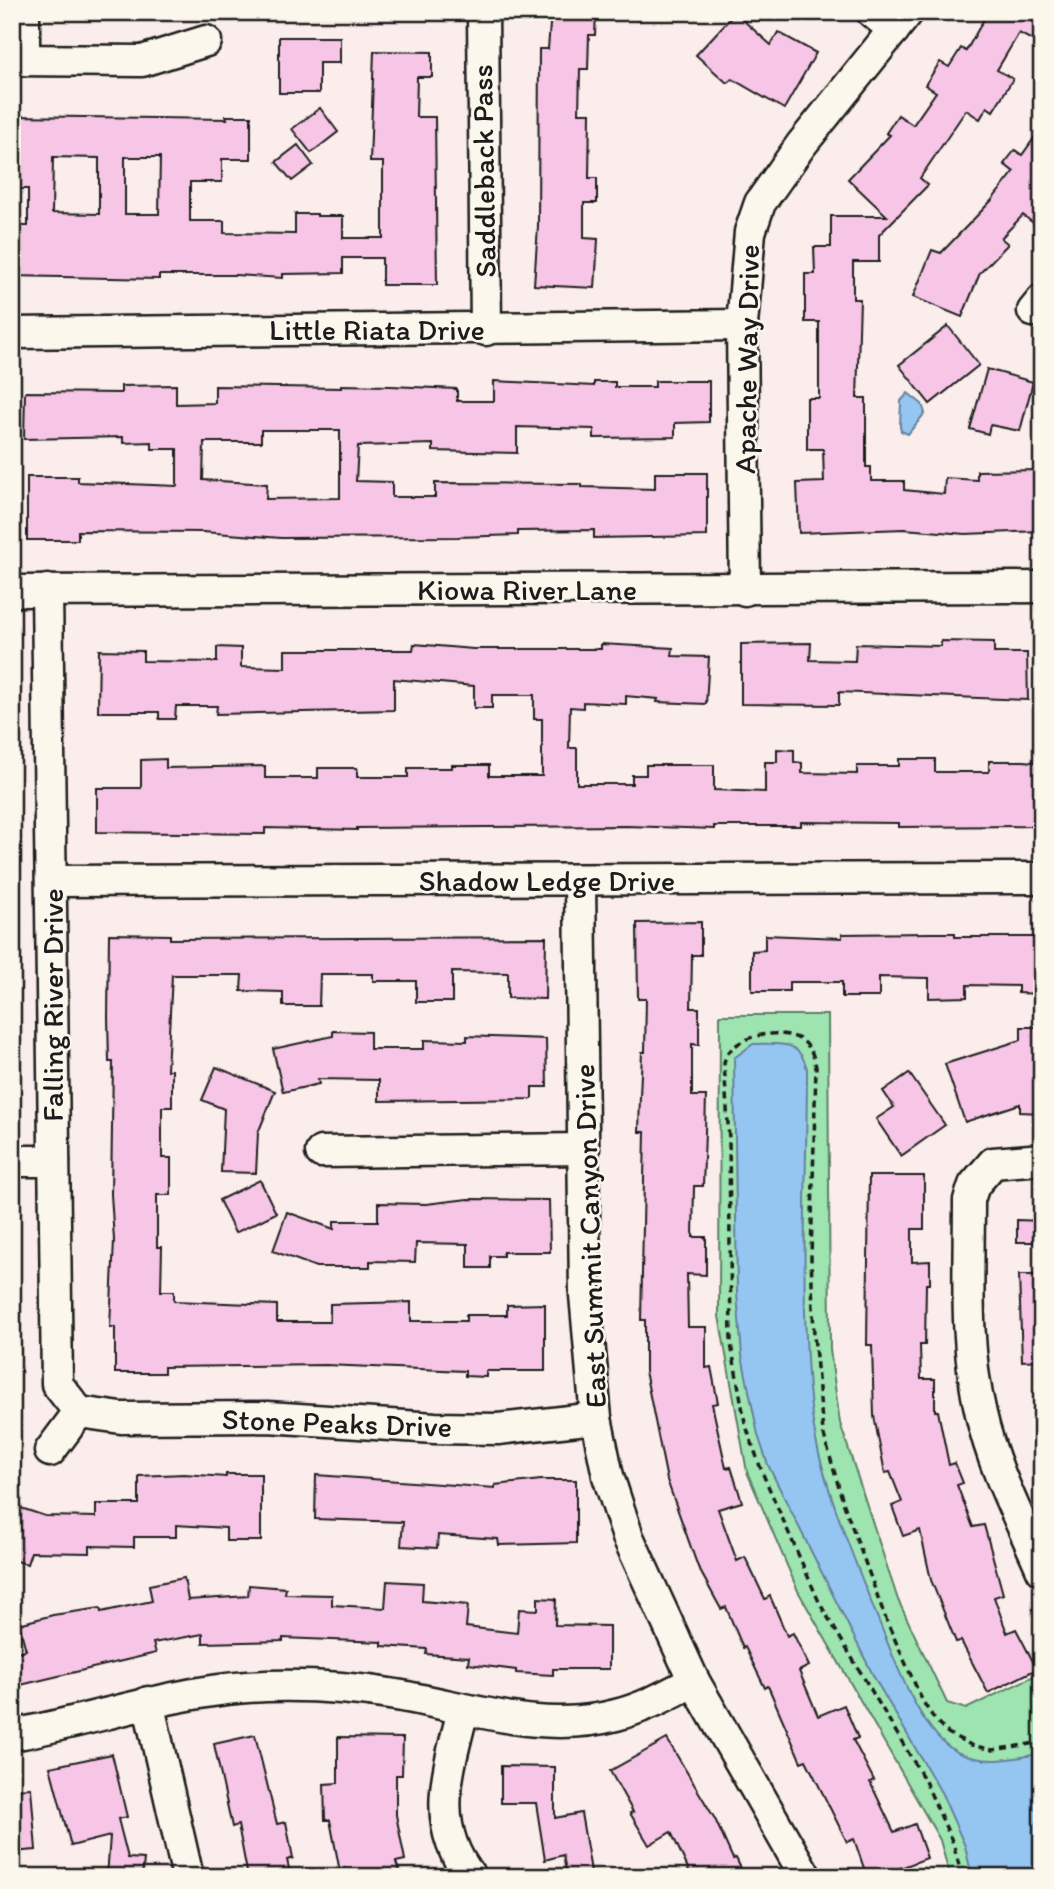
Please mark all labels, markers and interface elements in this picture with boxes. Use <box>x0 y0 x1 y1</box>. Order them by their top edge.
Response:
street label: Saddleback Pass <box>463 64 504 278</box>
street label: Apache Way Drive <box>726 244 767 474</box>
street label: Little Riata Drive <box>269 311 485 348</box>
street label: Kiowa River Lane <box>417 571 637 608</box>
street label: Shadow Ledge Drive <box>419 862 675 899</box>
street label: Falling River Drive <box>34 888 71 1122</box>
street label: East Summit Canyon Drive <box>565 1063 614 1409</box>
street label: Stone Peaks Drive <box>221 1400 453 1445</box>

